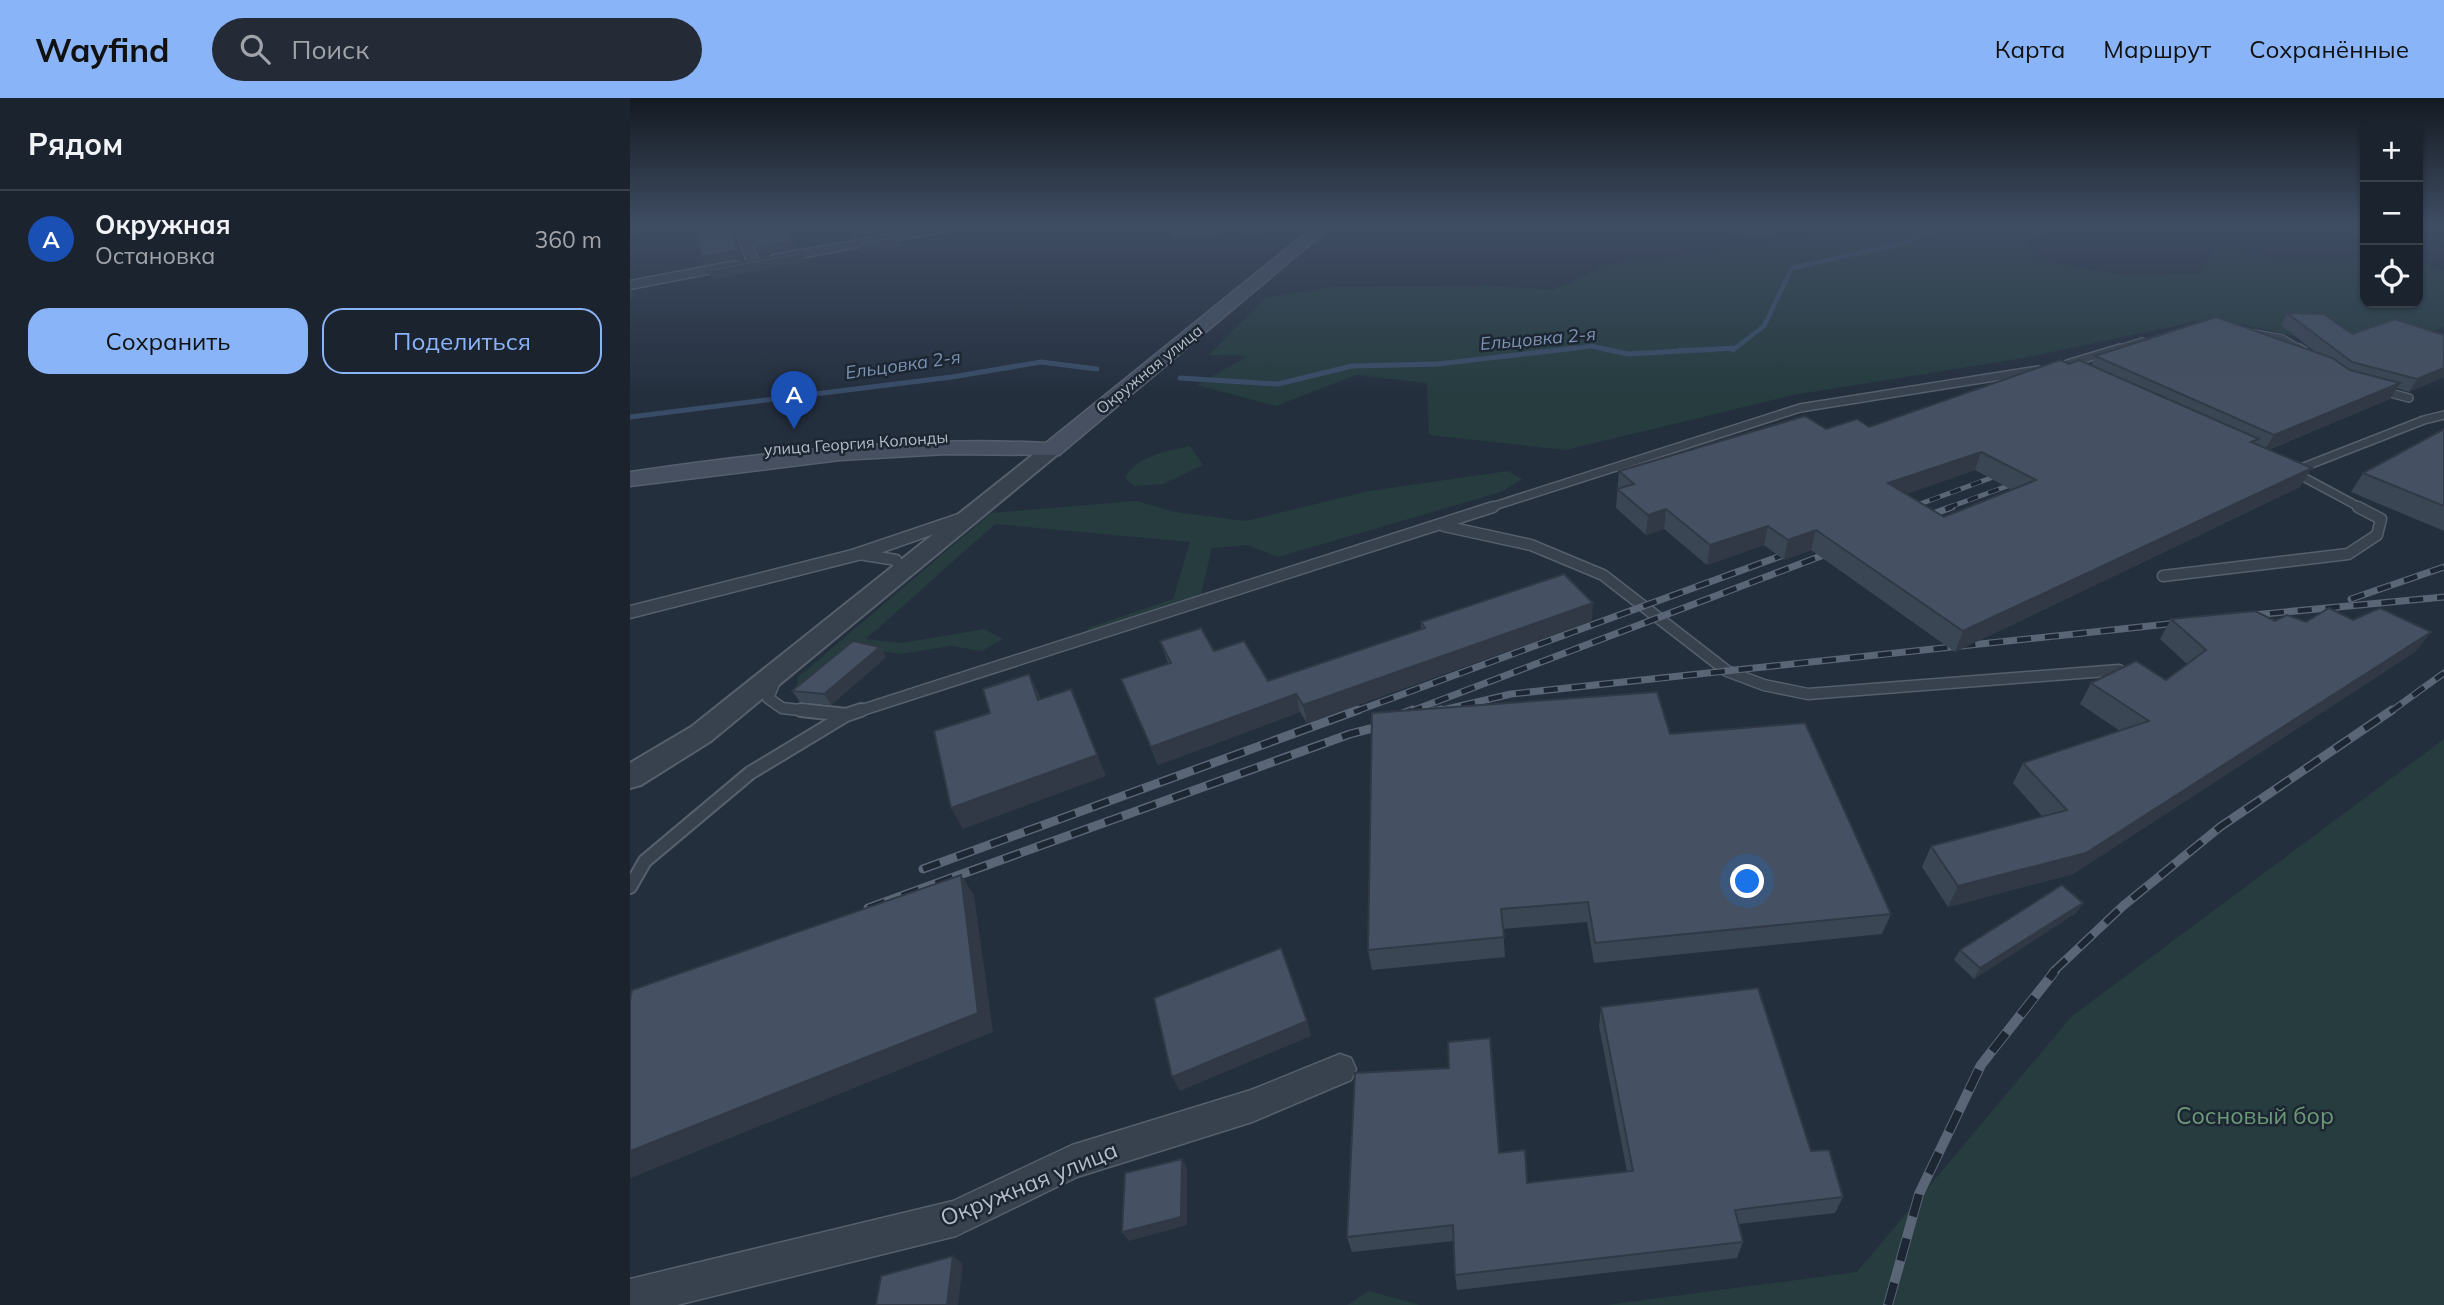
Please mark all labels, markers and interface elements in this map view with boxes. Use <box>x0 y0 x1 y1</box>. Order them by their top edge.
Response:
search box <box>212 18 702 81</box>
text: Wayfind <box>35 29 170 70</box>
icon: search <box>236 30 274 68</box>
text: Поиск <box>292 33 369 66</box>
text: Карта <box>1995 34 2065 64</box>
text: Маршрут <box>2103 34 2211 64</box>
text: Сохранённые <box>2249 34 2409 64</box>
map controls <box>2360 119 2423 308</box>
button: + <box>2360 119 2423 182</box>
text: Рядом <box>28 125 123 163</box>
button: − <box>2360 182 2423 245</box>
text: Окружная <box>95 208 231 241</box>
text: A <box>42 225 60 254</box>
text: 360 m <box>534 225 602 254</box>
text: Остановка <box>95 241 215 270</box>
button: locate <box>2360 245 2423 308</box>
button: Сохранить <box>28 308 308 374</box>
button: Поделиться <box>322 308 602 374</box>
street label: Окружная улица <box>1092 320 1206 418</box>
water label: Ельцовка 2-я <box>1479 322 1597 355</box>
water label: Ельцовка 2-я <box>844 345 962 384</box>
pin: A <box>771 371 817 429</box>
street label: улица Георгия Колонды <box>763 427 949 459</box>
your location <box>1730 864 1764 898</box>
park label: Сосновый бор <box>2176 1101 2334 1130</box>
street label: Окружная улица <box>936 1135 1122 1232</box>

